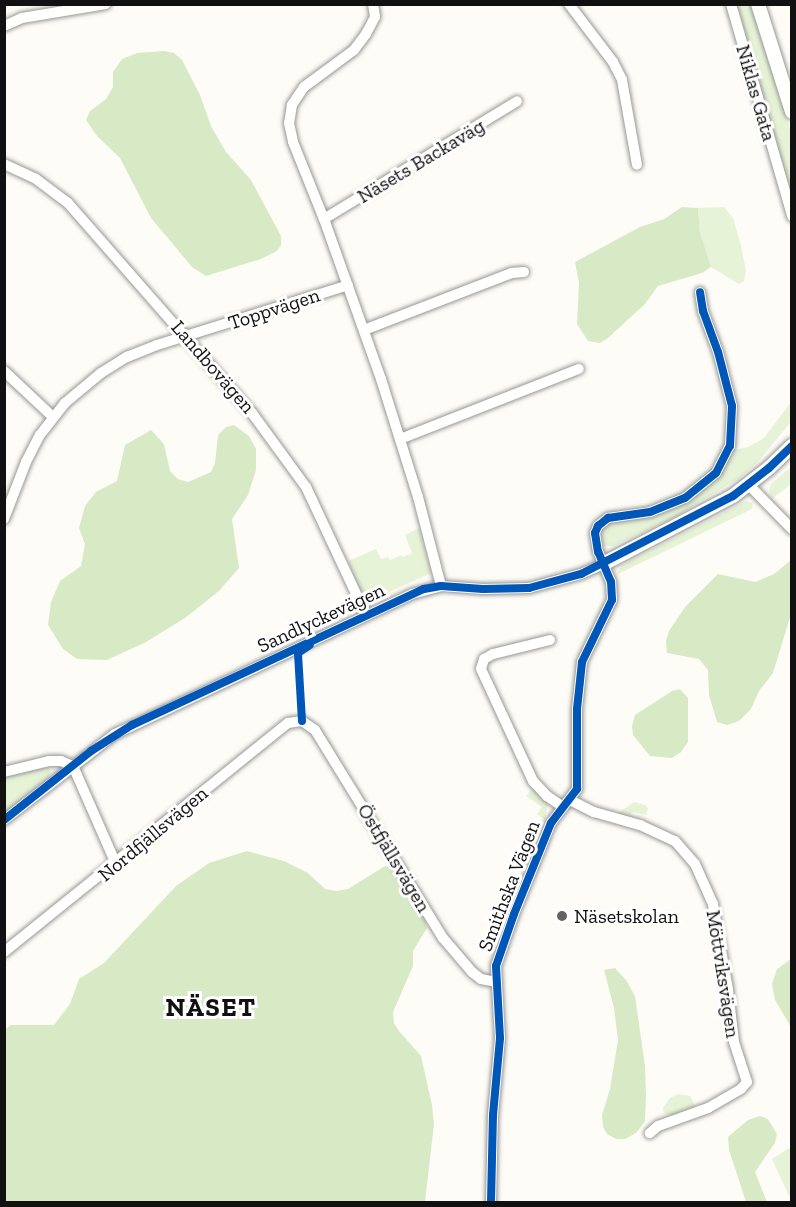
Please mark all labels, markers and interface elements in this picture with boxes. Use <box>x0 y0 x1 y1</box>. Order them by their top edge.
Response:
street label: Niklas Gata <box>731 42 781 144</box>
street label: Näsets Backaväg <box>353 114 489 208</box>
street label: Toppvägen <box>225 283 323 335</box>
street label: Landbovägen <box>166 316 260 418</box>
street label: Sandlyckevägen <box>253 578 389 658</box>
street label: Nordfjällsvägen <box>93 781 213 887</box>
street label: Östfjällsvägen <box>352 799 436 917</box>
street label: Smithska Vägen <box>473 817 545 955</box>
place label: Näsetskolan <box>574 904 679 928</box>
street label: Möttviksvägen <box>701 908 745 1040</box>
marker: Näsetskolan <box>555 909 569 923</box>
district label: NÄSET <box>165 992 257 1024</box>

